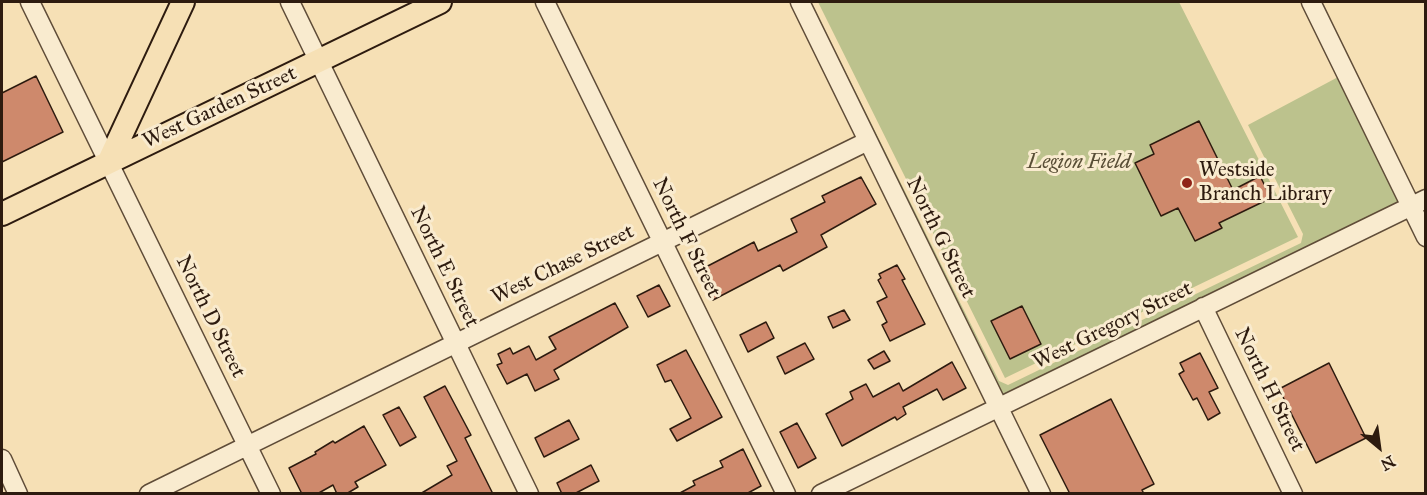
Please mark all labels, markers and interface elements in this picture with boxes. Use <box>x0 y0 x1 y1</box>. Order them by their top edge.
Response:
street label: West Garden Street <box>139 61 301 155</box>
park label: Legion Field <box>1027 150 1131 176</box>
place label: Westside Branch Library <box>1199 158 1332 208</box>
street label: North G Street <box>900 173 980 303</box>
street label: North F Street <box>646 174 726 302</box>
marker: Westside Branch Library <box>1180 176 1194 190</box>
street label: North E Street <box>404 202 484 332</box>
street label: West Chase Street <box>488 220 638 310</box>
street label: North D Street <box>170 252 250 382</box>
street label: West Gregory Street <box>1029 277 1197 375</box>
street label: North H Street <box>1228 324 1310 456</box>
north arrow <box>1349 417 1409 477</box>
text: N <box>1377 452 1399 475</box>

